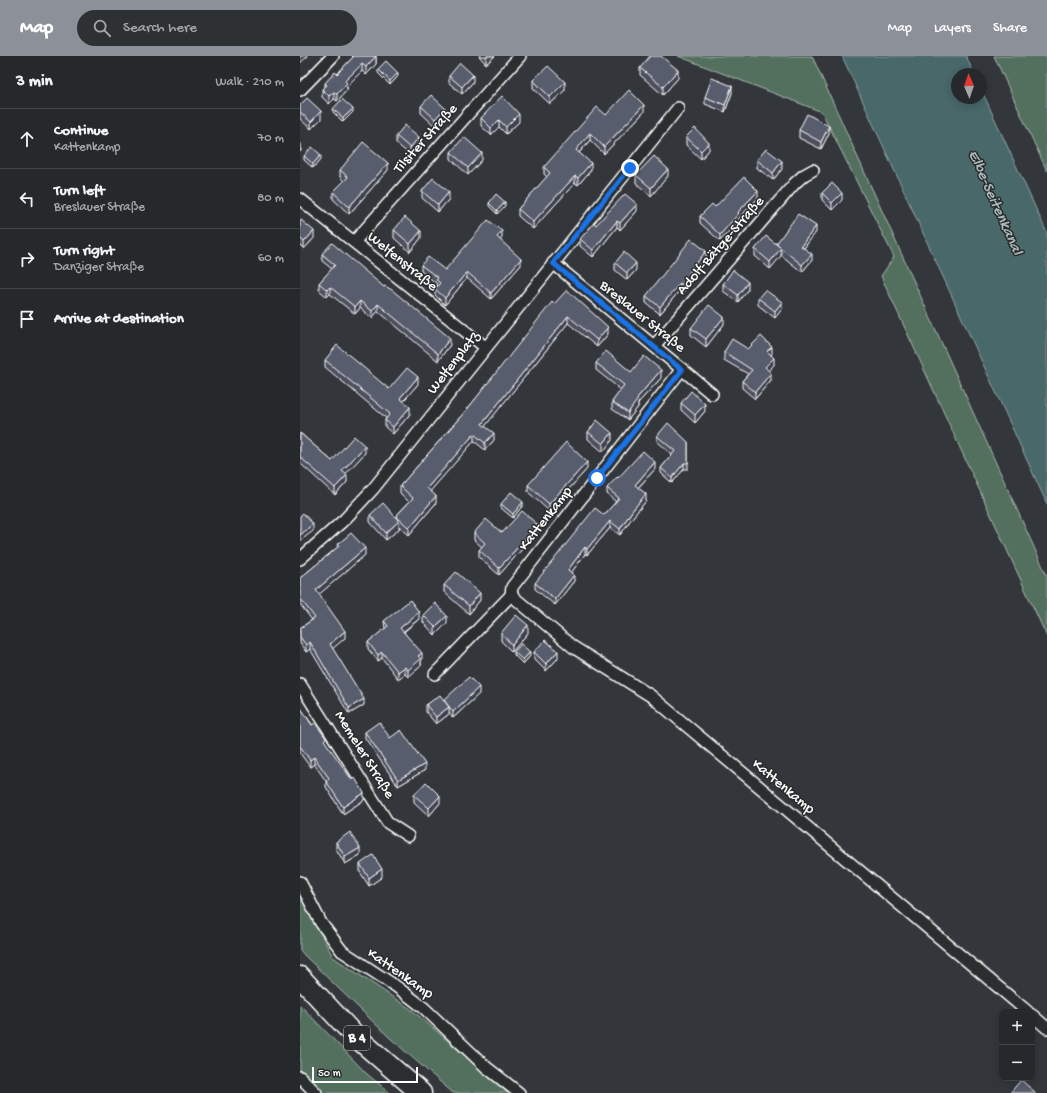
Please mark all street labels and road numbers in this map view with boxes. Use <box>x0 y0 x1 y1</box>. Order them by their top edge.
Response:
street label: Tilsiter Straße <box>389 100 462 178</box>
street label: Adolf-Bätge-Straße <box>673 193 769 299</box>
street label: Welfenstraße <box>363 228 441 296</box>
street label: Breslauer Straße <box>595 276 689 357</box>
street label: Welfenplatz <box>424 328 484 398</box>
street label: Kattenkamp <box>515 483 577 555</box>
street label: Memeler Straße <box>330 708 398 802</box>
street label: Kattenkamp <box>748 755 819 819</box>
street label: Kattenkamp <box>363 945 437 1004</box>
road number: B 4 <box>344 1026 370 1050</box>

